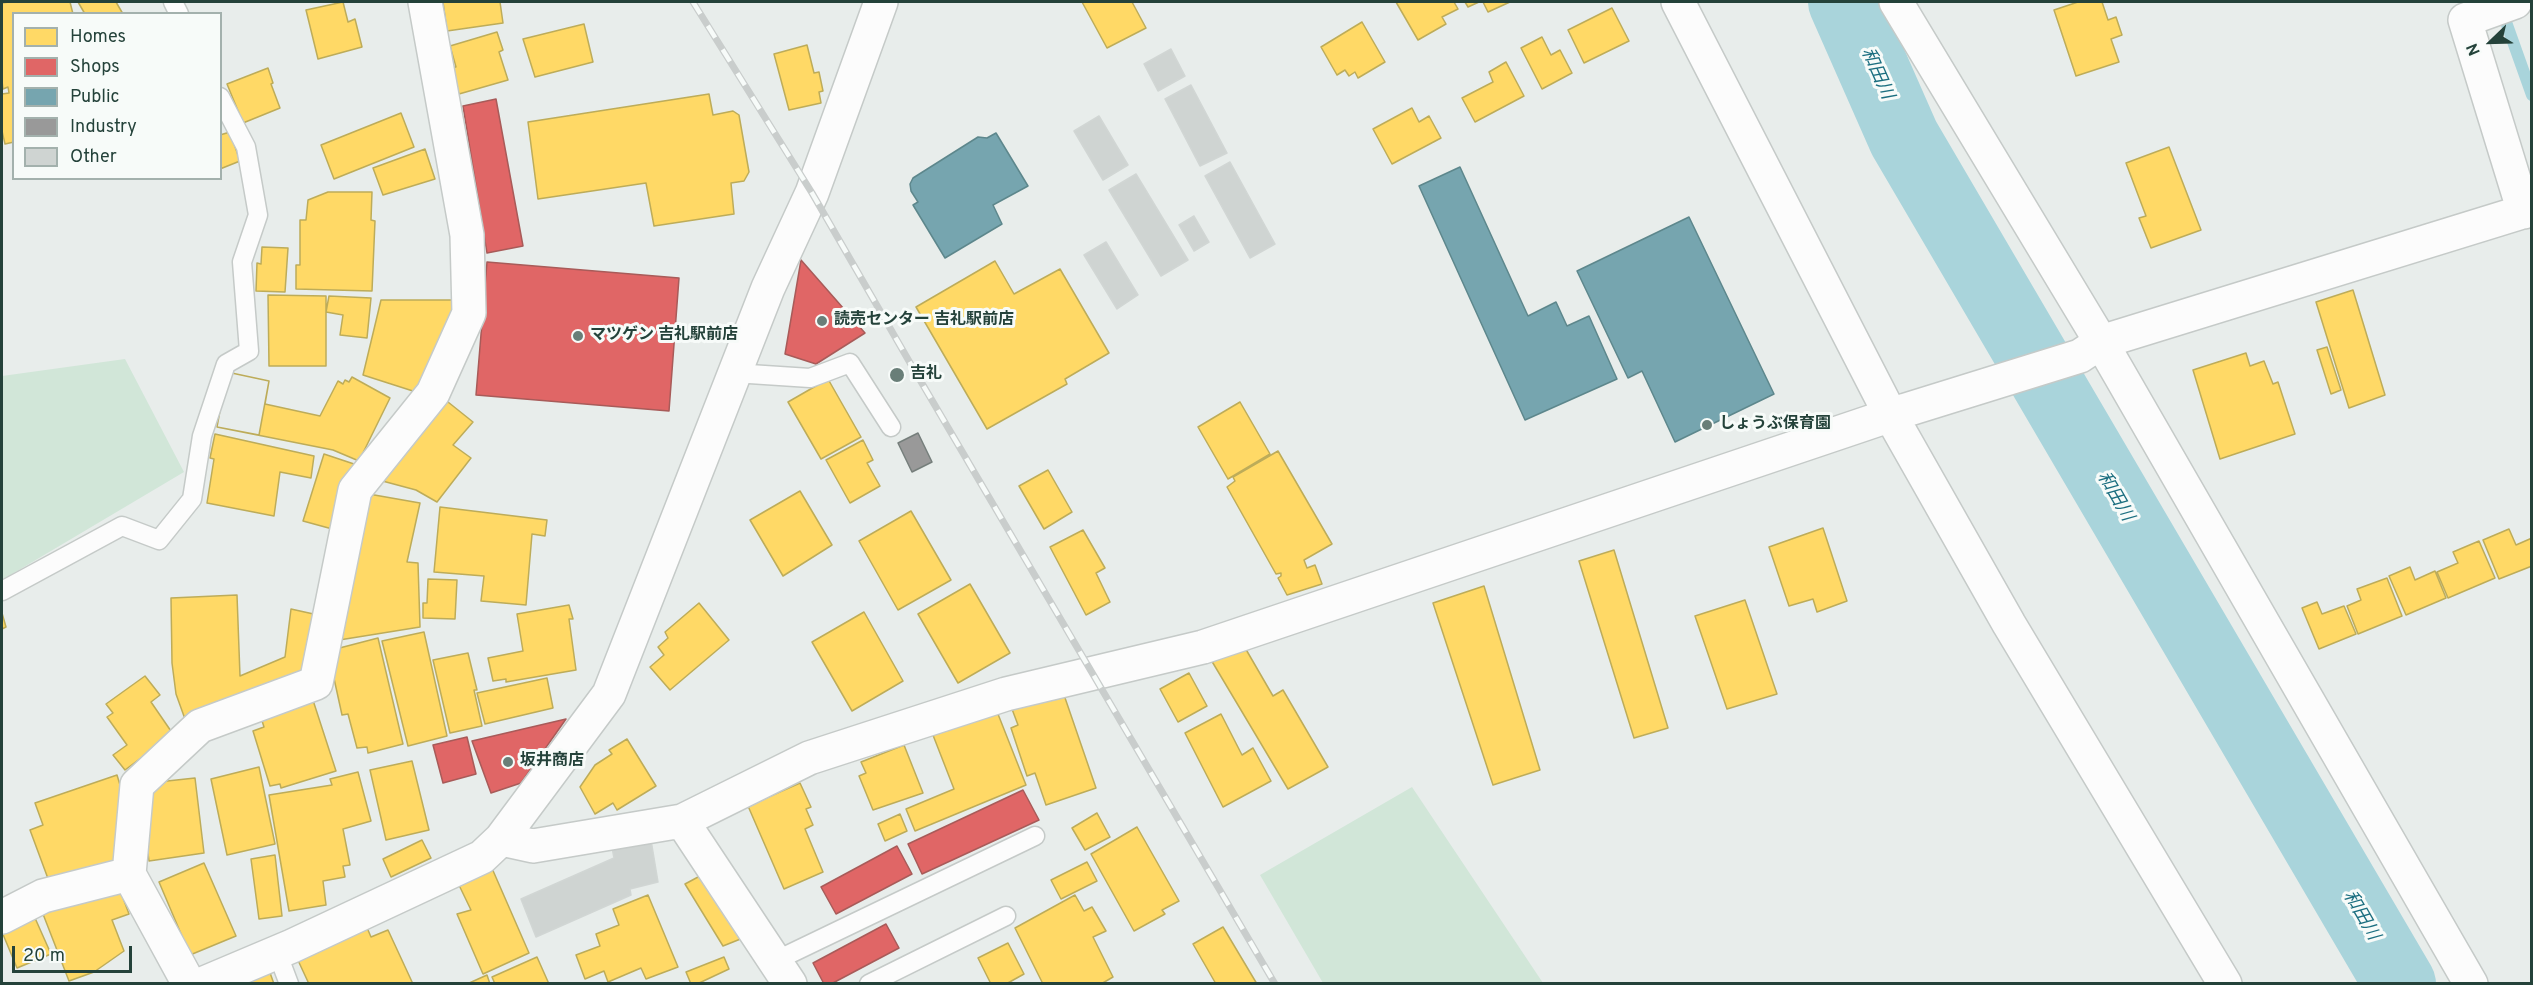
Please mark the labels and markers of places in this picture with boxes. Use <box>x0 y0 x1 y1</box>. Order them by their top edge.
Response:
place label: 読売センター 吉礼駅前店 <box>834 311 1014 331</box>
marker: 読売センター 吉礼駅前店 <box>815 314 829 328</box>
place label: マツゲン 吉礼駅前店 <box>590 326 738 346</box>
marker: マツゲン 吉礼駅前店 <box>571 329 585 343</box>
place label: 吉礼 <box>910 365 942 385</box>
marker: 吉礼 <box>888 366 906 384</box>
place label: しょうぶ保育園 <box>1719 415 1831 435</box>
marker: しょうぶ保育園 <box>1700 418 1714 432</box>
place label: 坂井商店 <box>520 752 584 772</box>
marker: 坂井商店 <box>501 755 515 769</box>

